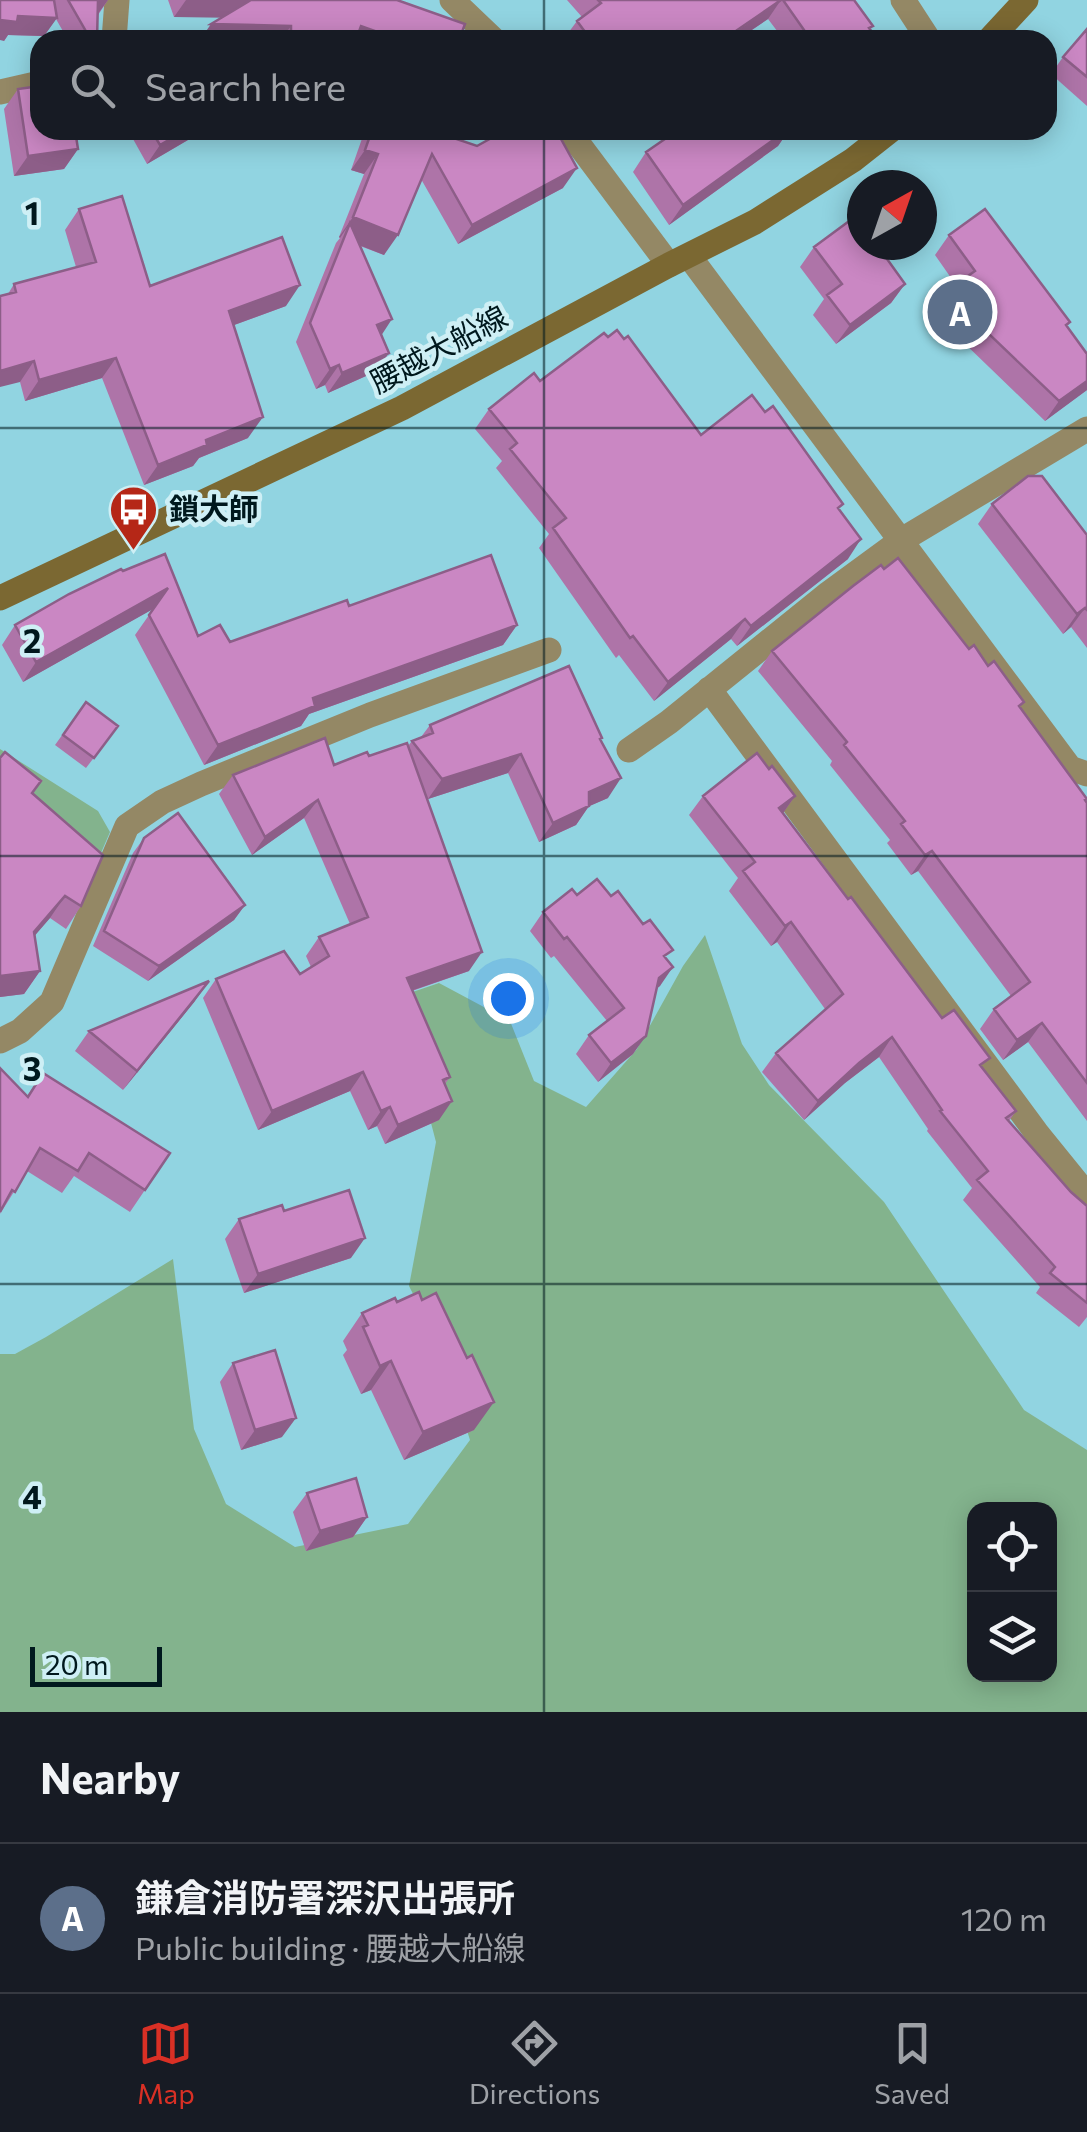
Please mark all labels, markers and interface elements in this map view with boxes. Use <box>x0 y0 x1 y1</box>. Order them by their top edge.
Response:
search box <box>30 30 1057 140</box>
icon: search <box>65 58 120 113</box>
text: Search here <box>145 62 346 109</box>
north arrow <box>847 170 937 260</box>
text: 1 <box>25 192 39 232</box>
pin: A <box>928 274 992 350</box>
street label: 腰越大船線 <box>363 296 513 399</box>
bus stop icon: 鎖大師 <box>108 484 160 552</box>
place label: 鎖大師 <box>169 489 259 526</box>
text: 2 <box>23 620 41 660</box>
your location <box>483 973 534 1024</box>
text: 3 <box>23 1048 41 1088</box>
text: 4 <box>22 1476 42 1516</box>
map controls <box>967 1502 1057 1682</box>
button: locate <box>967 1502 1057 1592</box>
button: layers <box>967 1592 1057 1682</box>
scale bar <box>30 1642 162 1686</box>
text: 20 m <box>45 1647 109 1681</box>
text: Nearby <box>40 1751 180 1803</box>
text: 鎌倉消防署深沢出張所 <box>135 1873 515 1920</box>
text: A <box>61 1898 84 1938</box>
text: 120 m <box>961 1898 1047 1938</box>
text: Public building · 腰越大船線 <box>135 1927 526 1967</box>
tab: Map <box>137 2016 195 2110</box>
tab: Directions <box>469 2016 600 2110</box>
tab: Saved <box>874 2016 950 2110</box>

